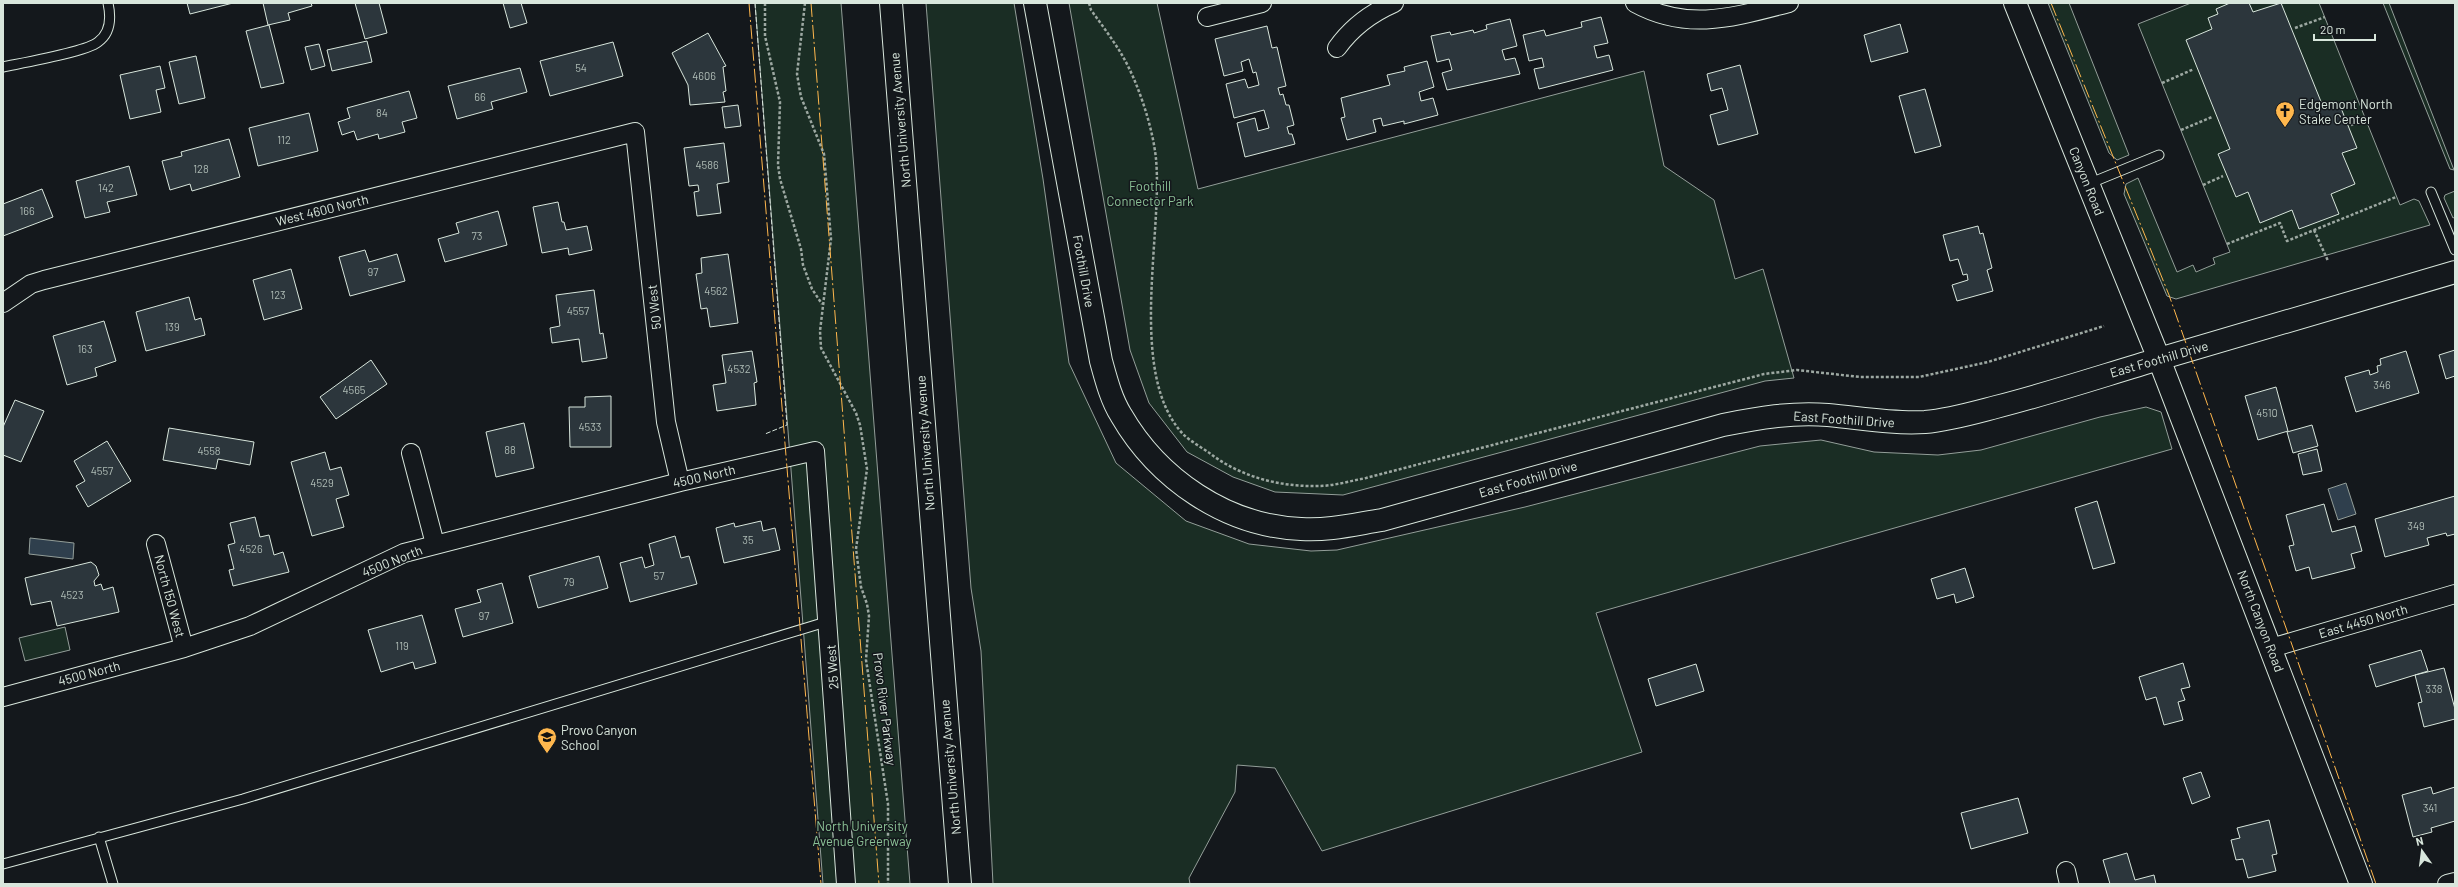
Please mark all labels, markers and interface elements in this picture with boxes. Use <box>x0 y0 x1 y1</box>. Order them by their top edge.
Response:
scale bar <box>2314 16 2375 42</box>
text: 20 m <box>2320 22 2346 36</box>
street label: North University Avenue <box>886 52 914 188</box>
house number: 54 <box>575 61 587 74</box>
house number: 4606 <box>692 69 716 82</box>
house number: 66 <box>474 90 486 103</box>
place label: Edgemont North Stake Center <box>2299 96 2392 127</box>
church icon: Edgemont North Stake Center <box>2274 100 2296 128</box>
house number: 84 <box>376 106 388 119</box>
house number: 112 <box>277 133 291 146</box>
street label: Canyon Road <box>2066 144 2108 218</box>
house number: 4586 <box>695 158 719 171</box>
house number: 128 <box>193 162 209 175</box>
park label: Foothill Connector Park <box>1106 178 1194 209</box>
house number: 142 <box>98 181 114 194</box>
street label: West 4600 North <box>274 191 370 229</box>
house number: 166 <box>19 204 35 217</box>
house number: 73 <box>472 229 482 242</box>
street label: Foothill Drive <box>1070 233 1098 309</box>
house number: 97 <box>368 265 378 278</box>
street label: 50 West <box>644 284 664 330</box>
house number: 4562 <box>704 284 728 297</box>
house number: 123 <box>270 288 286 301</box>
house number: 4557 <box>567 304 589 317</box>
house number: 139 <box>164 320 180 333</box>
street label: East Foothill Drive <box>2108 337 2210 381</box>
house number: 163 <box>77 342 93 355</box>
house number: 4532 <box>727 362 751 375</box>
street label: North University Avenue <box>912 375 938 511</box>
house number: 346 <box>2373 378 2391 391</box>
house number: 4565 <box>342 383 366 396</box>
house number: 4510 <box>2256 406 2278 419</box>
street label: East Foothill Drive <box>1793 407 1895 431</box>
house number: 4533 <box>578 420 602 433</box>
house number: 88 <box>504 443 516 456</box>
house number: 4558 <box>197 444 221 457</box>
street label: East Foothill Drive <box>1477 457 1579 501</box>
street label: 4500 North <box>671 461 737 491</box>
house number: 4557 <box>91 464 113 477</box>
house number: 4529 <box>310 476 334 489</box>
house number: 349 <box>2407 519 2425 532</box>
house number: 35 <box>742 533 754 546</box>
house number: 4526 <box>239 542 263 555</box>
street label: 4500 North <box>359 542 425 580</box>
street label: North 150 West <box>151 553 189 639</box>
street label: North Canyon Road <box>2234 568 2288 674</box>
house number: 57 <box>654 569 664 582</box>
house number: 79 <box>564 575 575 588</box>
house number: 4523 <box>60 588 84 601</box>
street label: East 4450 North <box>2317 601 2409 641</box>
house number: 97 <box>479 609 489 622</box>
house number: 119 <box>395 639 409 652</box>
street label: 25 West <box>822 644 842 690</box>
street label: Provo River Parkway <box>870 652 900 766</box>
street label: 4500 North <box>56 657 122 689</box>
house number: 338 <box>2425 682 2443 695</box>
street label: North University Avenue <box>936 699 964 835</box>
place label: Provo Canyon School <box>561 722 637 753</box>
school or university icon: Provo Canyon School <box>536 726 558 754</box>
house number: 341 <box>2423 801 2437 814</box>
park label: North University Avenue Greenway <box>812 818 912 849</box>
north arrow <box>2402 831 2442 871</box>
text: N <box>2414 834 2425 848</box>

